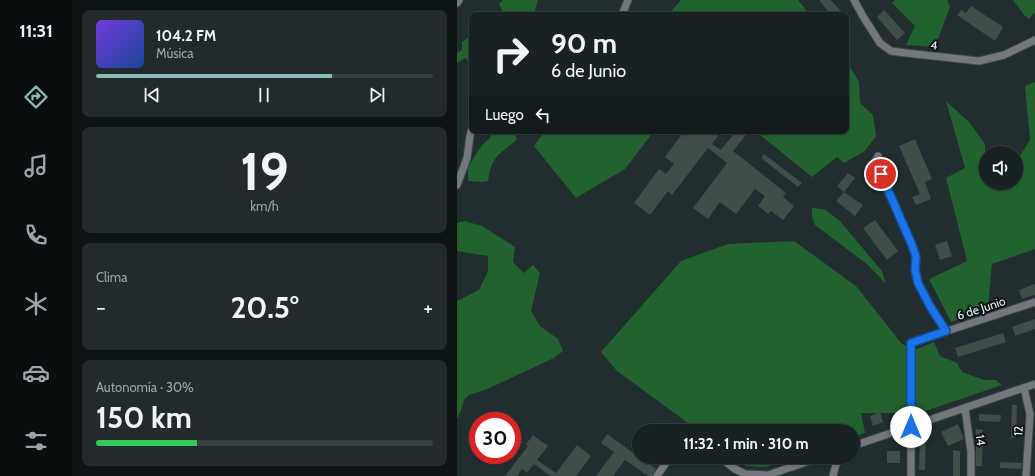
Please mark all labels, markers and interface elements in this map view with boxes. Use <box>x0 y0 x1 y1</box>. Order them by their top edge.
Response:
text: 11:31 <box>19 20 53 42</box>
text: 90 m <box>551 26 617 60</box>
text: 104.2 FM <box>156 27 216 45</box>
icon: right <box>485 28 537 80</box>
street label: 4 <box>930 37 938 53</box>
text: Música <box>156 45 194 61</box>
text: 6 de Junio <box>551 60 626 82</box>
icon: directions <box>22 83 50 111</box>
icon: previous <box>141 84 163 106</box>
icon: pause <box>253 84 275 106</box>
icon: next <box>366 84 388 106</box>
icon: left <box>532 104 554 126</box>
text: Luego <box>485 106 524 124</box>
text: 19 <box>240 140 289 203</box>
map controls <box>979 146 1023 190</box>
button: sound <box>979 146 1023 190</box>
icon: music <box>22 152 50 180</box>
pin <box>864 157 898 191</box>
icon: arrive <box>870 163 892 185</box>
text: km/h <box>250 198 279 214</box>
icon: phone <box>22 221 50 249</box>
text: Clima <box>96 269 127 285</box>
text: 20.5° <box>230 289 299 326</box>
icon: climate <box>22 290 50 318</box>
street label: 6 de Junio <box>955 293 1008 323</box>
text: − <box>96 294 106 321</box>
text: + <box>423 294 433 321</box>
icon: car <box>22 359 50 387</box>
text: Autonomía · 30% <box>96 379 194 395</box>
text: 150 km <box>96 399 192 436</box>
position arrow <box>890 406 932 448</box>
speed limit sign: 30 <box>469 412 521 464</box>
street label: 12 <box>1010 426 1026 436</box>
icon: filters <box>22 427 50 455</box>
street label: 14 <box>973 434 989 446</box>
text: 11:32 · 1 min · 310 m <box>683 435 809 453</box>

